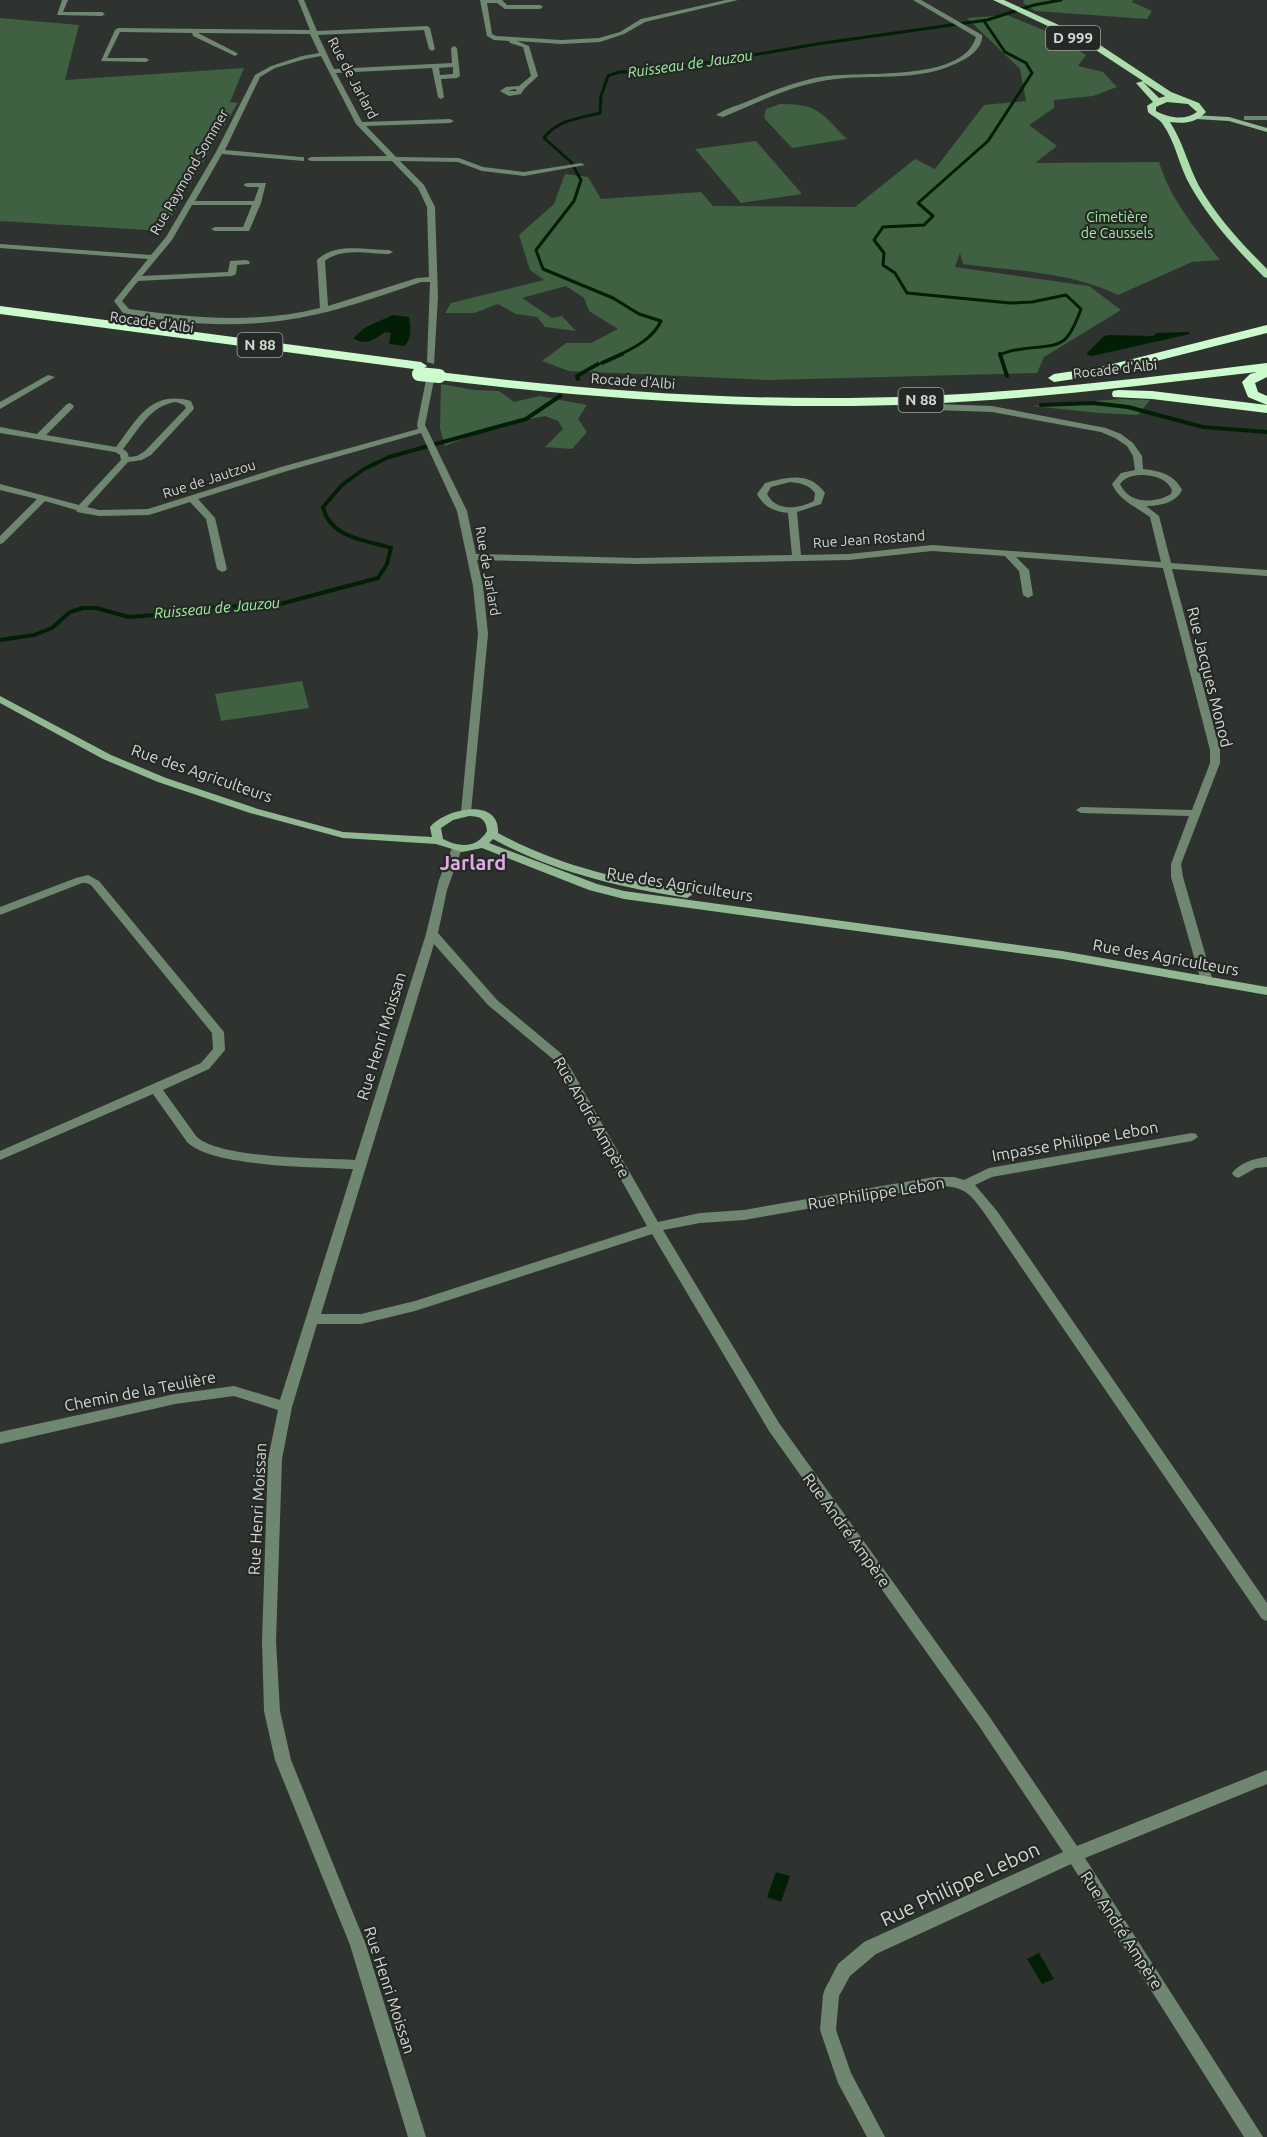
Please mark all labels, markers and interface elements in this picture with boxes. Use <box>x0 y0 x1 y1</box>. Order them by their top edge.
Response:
road number: D 999 <box>1046 26 1100 50</box>
street label: Rue de Jarlard <box>325 34 381 122</box>
water label: Ruisseau de Jauzou <box>626 46 754 81</box>
street label: Rue Raymond Sommer <box>146 106 232 238</box>
park label: Cimetière de Caussels <box>1081 209 1153 241</box>
street label: Rocade d'Albi <box>109 308 195 336</box>
road number: N 88 <box>238 333 282 357</box>
street label: Rocade d'Albi <box>1072 357 1158 381</box>
street label: Rocade d'Albi <box>590 370 676 392</box>
road number: N 88 <box>898 388 944 412</box>
street label: Rue de Jautzou <box>160 456 258 502</box>
street label: Rue de Jarlard <box>472 525 504 617</box>
street label: Rue Jean Rostand <box>812 527 926 551</box>
water label: Ruisseau de Jauzou <box>153 594 281 621</box>
street label: Rue Jacques Monod <box>1184 605 1236 749</box>
street label: Rue des Agriculteurs <box>129 740 275 806</box>
district label: Jarlard <box>440 851 506 874</box>
street label: Rue des Agriculteurs <box>606 864 755 904</box>
street label: Rue des Agriculteurs <box>1092 935 1240 979</box>
street label: Rue Henri Moissan <box>353 970 409 1102</box>
street label: Rue André Ampère <box>550 1053 634 1181</box>
street label: Impasse Philippe Lebon <box>990 1117 1160 1165</box>
street label: Rue Philippe Lebon <box>806 1173 946 1213</box>
street label: Chemin de la Teulière <box>63 1367 217 1415</box>
street label: Rue Henri Moissan <box>245 1442 269 1576</box>
street label: Rue André Ampère <box>800 1470 894 1590</box>
street label: Rue Philippe Lebon <box>877 1837 1043 1931</box>
street label: Rue André Ampère <box>1077 1868 1167 1992</box>
street label: Rue Henri Moissan <box>361 1924 419 2056</box>

